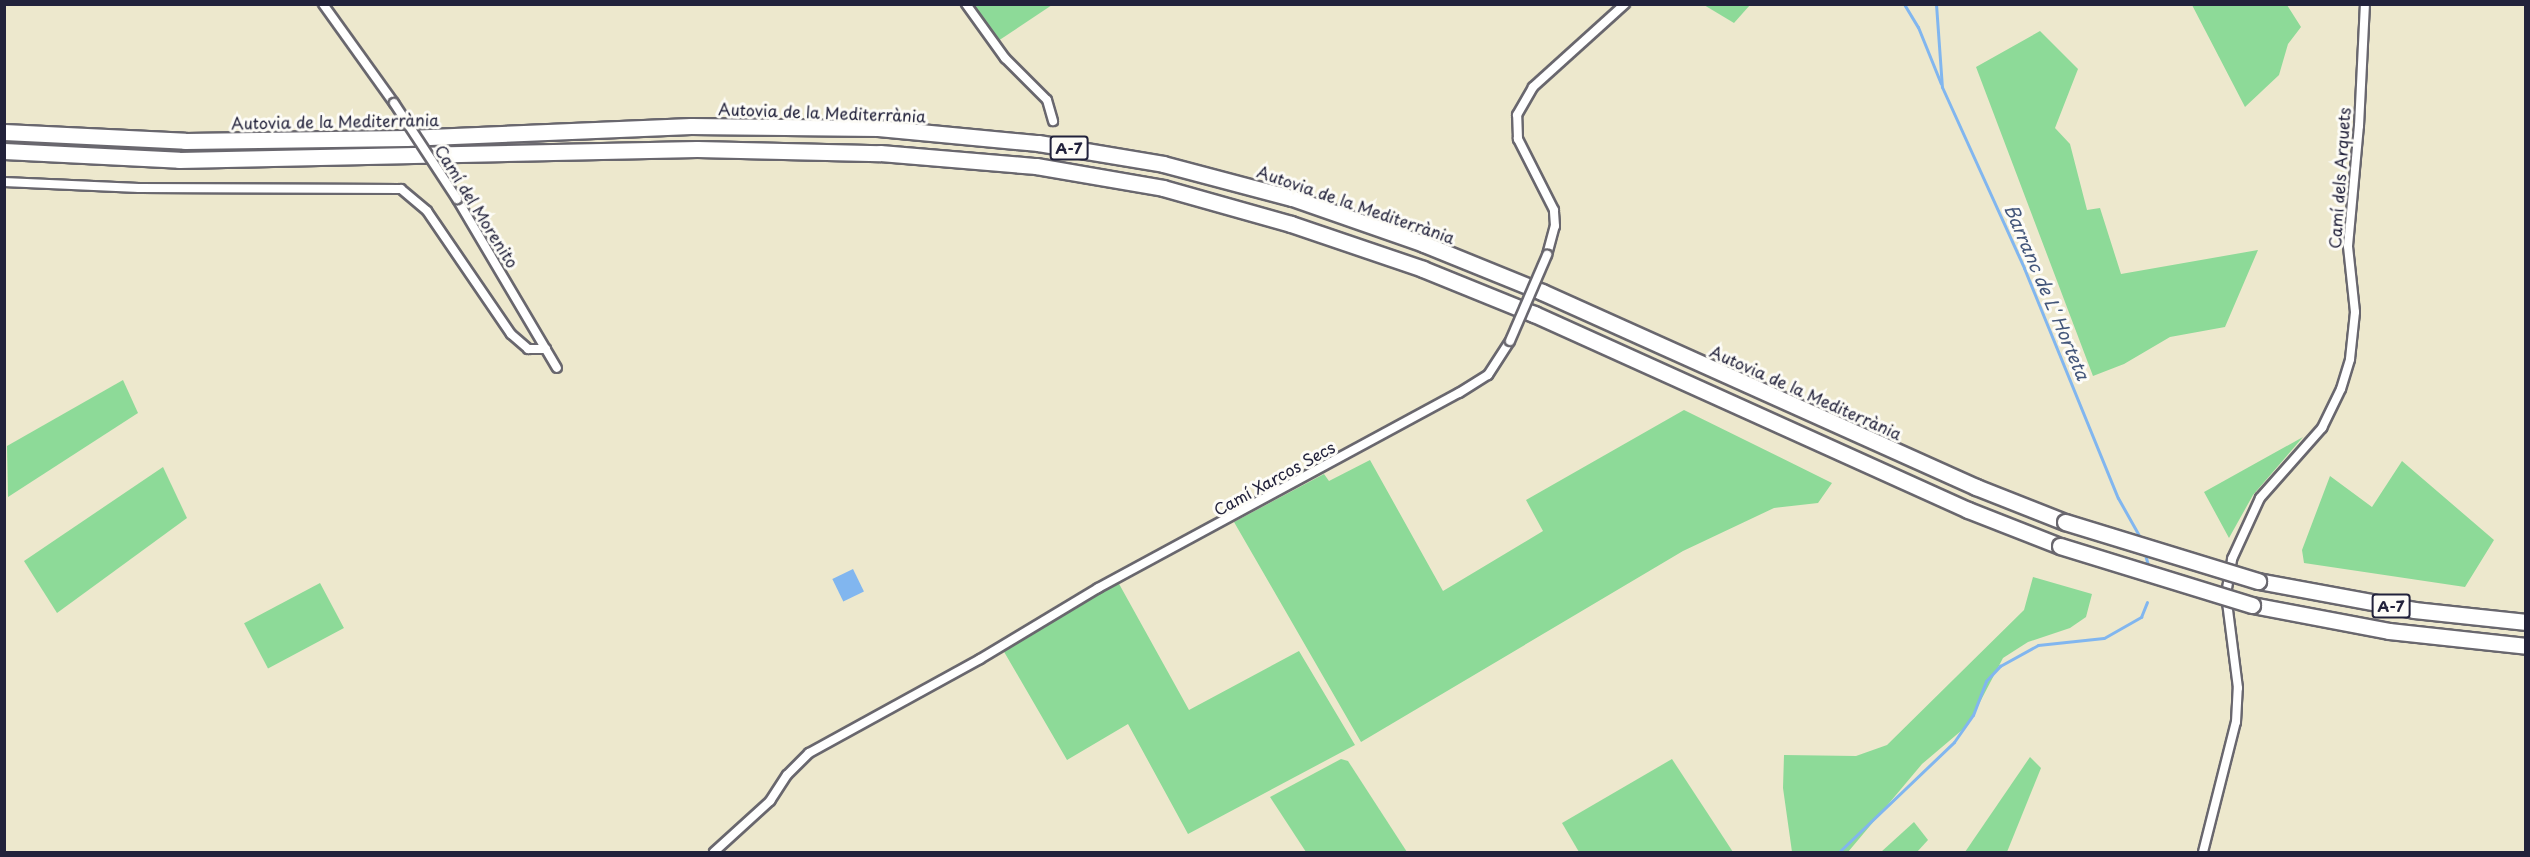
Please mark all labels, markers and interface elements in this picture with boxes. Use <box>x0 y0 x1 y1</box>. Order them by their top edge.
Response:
street label: Autovia de la Mediterrània <box>718 99 926 125</box>
street label: Camí dels Arquets <box>2325 107 2353 249</box>
street label: Autovia de la Mediterrània <box>231 110 439 132</box>
road number: A-7 <box>1050 136 1088 160</box>
street label: Camí del Morenito <box>431 141 523 271</box>
street label: Autovia de la Mediterrània <box>1255 161 1457 247</box>
water label: Barranc de L' Horteta <box>2000 201 2094 383</box>
street label: Autovia de la Mediterrània <box>1707 341 1905 443</box>
street label: Camí Xarcos Secs <box>1209 436 1339 520</box>
road number: A-7 <box>2372 594 2410 618</box>

